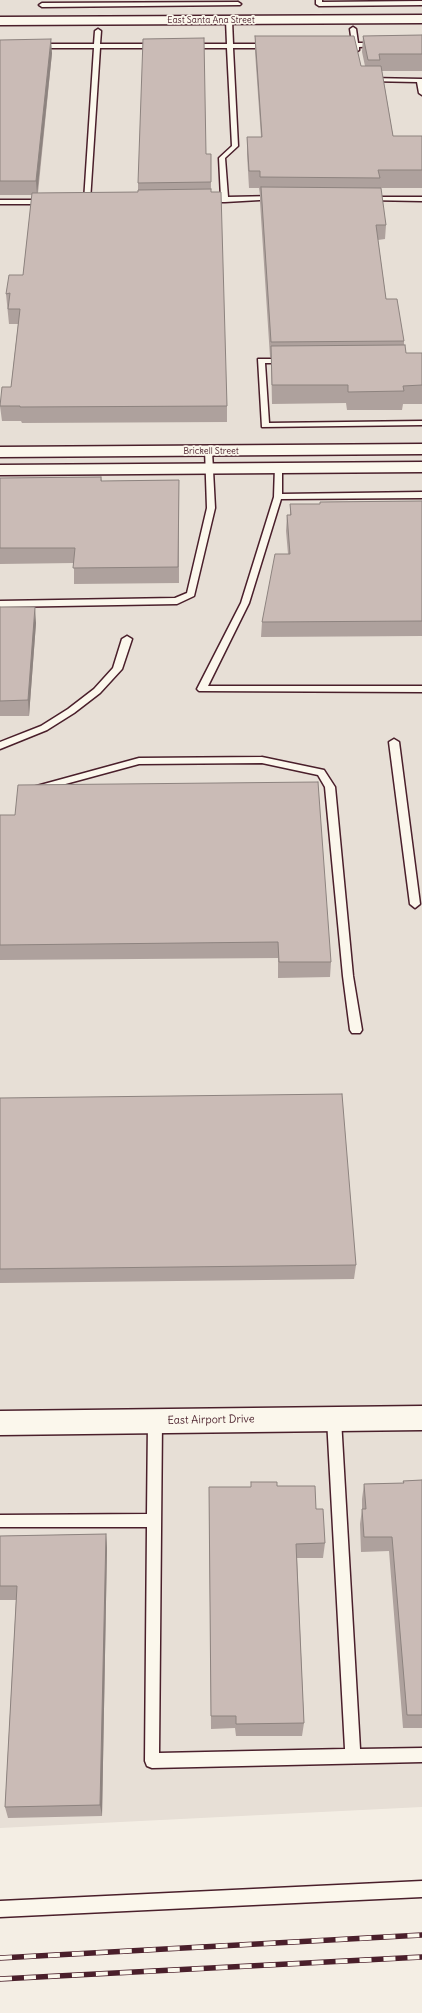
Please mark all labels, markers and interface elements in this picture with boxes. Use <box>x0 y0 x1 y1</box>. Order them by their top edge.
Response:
street label: East Santa Ana Street <box>167 15 255 25</box>
street label: Brickell Street <box>183 446 239 456</box>
street label: East Airport Drive <box>167 1413 255 1427</box>

